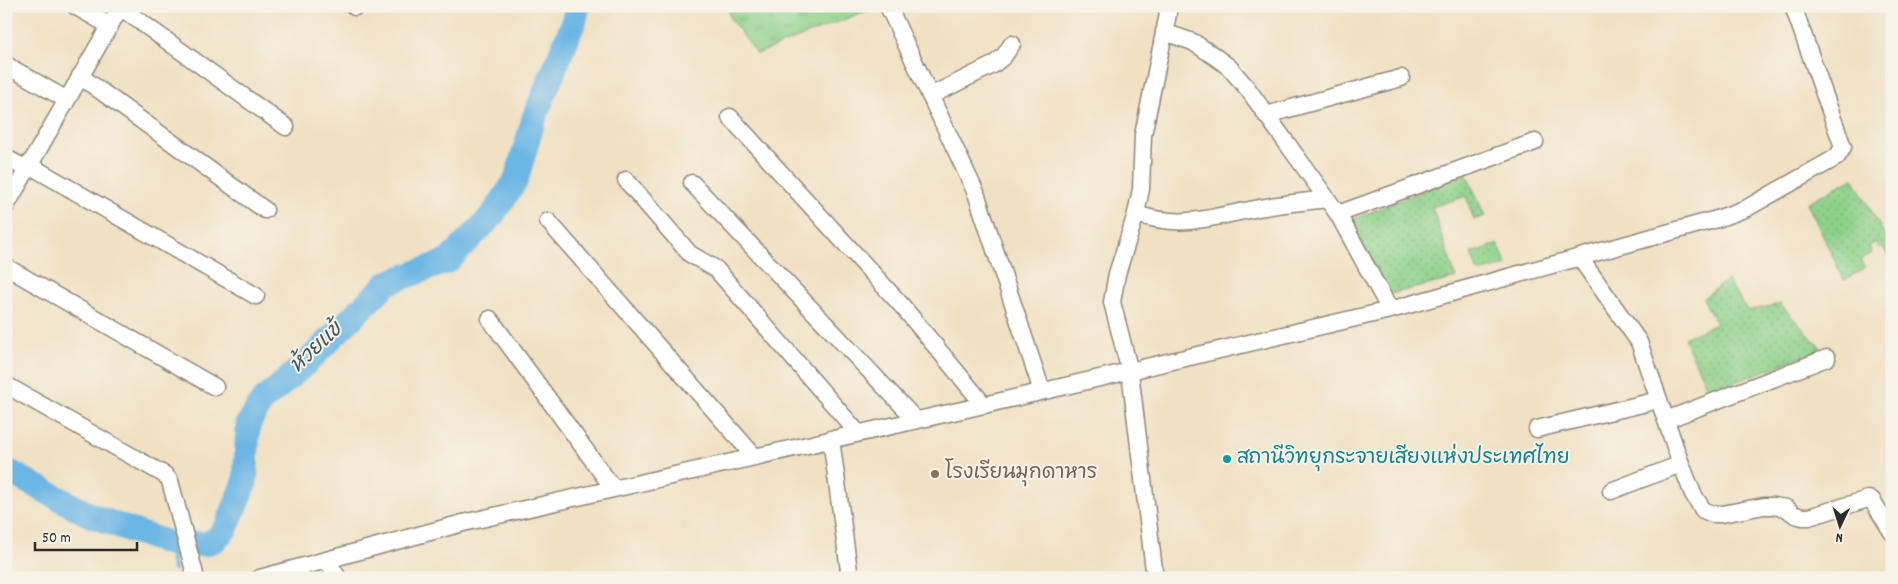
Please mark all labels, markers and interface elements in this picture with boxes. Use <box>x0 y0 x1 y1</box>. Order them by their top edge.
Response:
water label: ห้วยแข้ <box>283 313 353 381</box>
place label: สถานีวิทยุกระจายเสียงแห่งประเทศไทย <box>1237 443 1570 473</box>
marker: สถานีวิทยุกระจายเสียงแห่งประเทศไทย <box>1221 453 1233 465</box>
place label: โรงเรียนมุกดาหาร <box>945 458 1097 488</box>
marker: โรงเรียนมุกดาหาร <box>929 468 941 480</box>
north arrow <box>1816 502 1866 552</box>
scale bar <box>35 519 138 551</box>
text: N <box>1835 527 1843 547</box>
text: 50 m <box>42 528 71 550</box>

